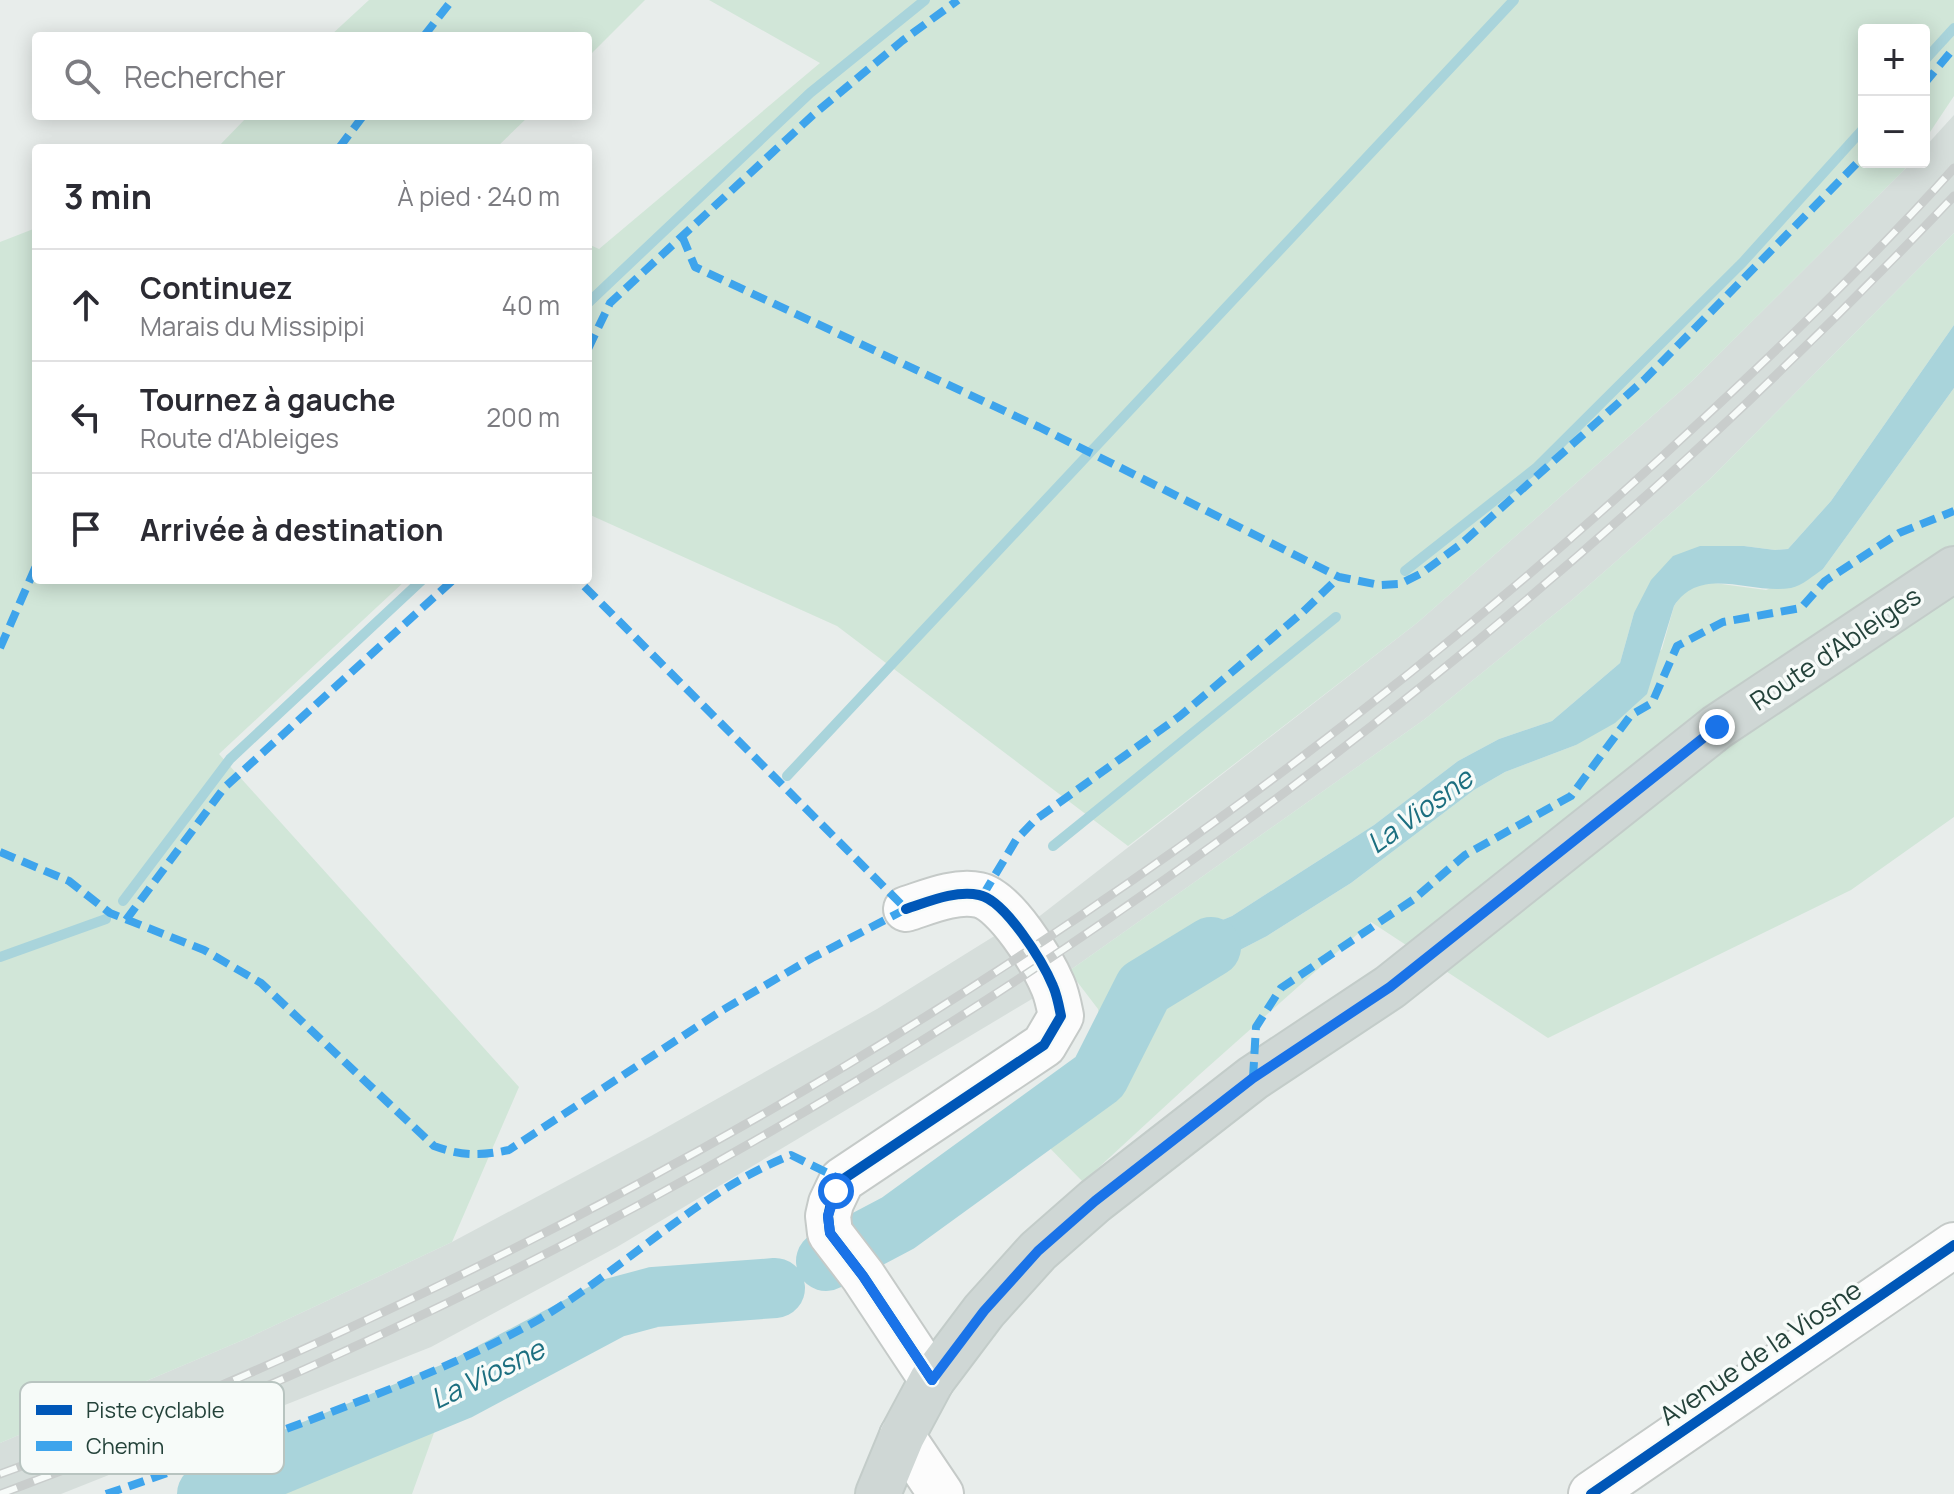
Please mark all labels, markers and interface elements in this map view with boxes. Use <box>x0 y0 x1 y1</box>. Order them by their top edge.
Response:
map controls <box>1858 24 1930 168</box>
button: + <box>1858 24 1930 96</box>
search box <box>32 32 592 120</box>
icon: search <box>60 54 104 98</box>
text: Rechercher <box>124 56 286 97</box>
button: − <box>1858 96 1930 168</box>
text: 3 min <box>64 173 152 219</box>
text: À pied · 240 m <box>397 178 560 214</box>
text: Continuez <box>140 267 292 308</box>
icon: ahead <box>64 283 108 327</box>
text: 40 m <box>502 287 560 323</box>
text: Marais du Missipipi <box>140 308 365 344</box>
text: Tournez à gauche <box>140 379 396 420</box>
icon: left <box>64 395 108 439</box>
text: 200 m <box>486 399 560 435</box>
text: Route d'Ableiges <box>140 420 339 456</box>
icon: arrive <box>64 507 108 551</box>
text: Arrivée à destination <box>140 509 443 550</box>
street label: Route d'Ableiges <box>1743 577 1927 719</box>
route end <box>1699 709 1735 745</box>
water label: La Viosne <box>1358 758 1481 861</box>
route start <box>818 1173 854 1209</box>
street label: Avenue de la Viosne <box>1652 1271 1868 1433</box>
water label: La Viosne <box>424 1328 552 1417</box>
legend <box>20 1382 284 1474</box>
text: Piste cyclable <box>86 1395 225 1425</box>
text: Chemin <box>86 1431 164 1461</box>

